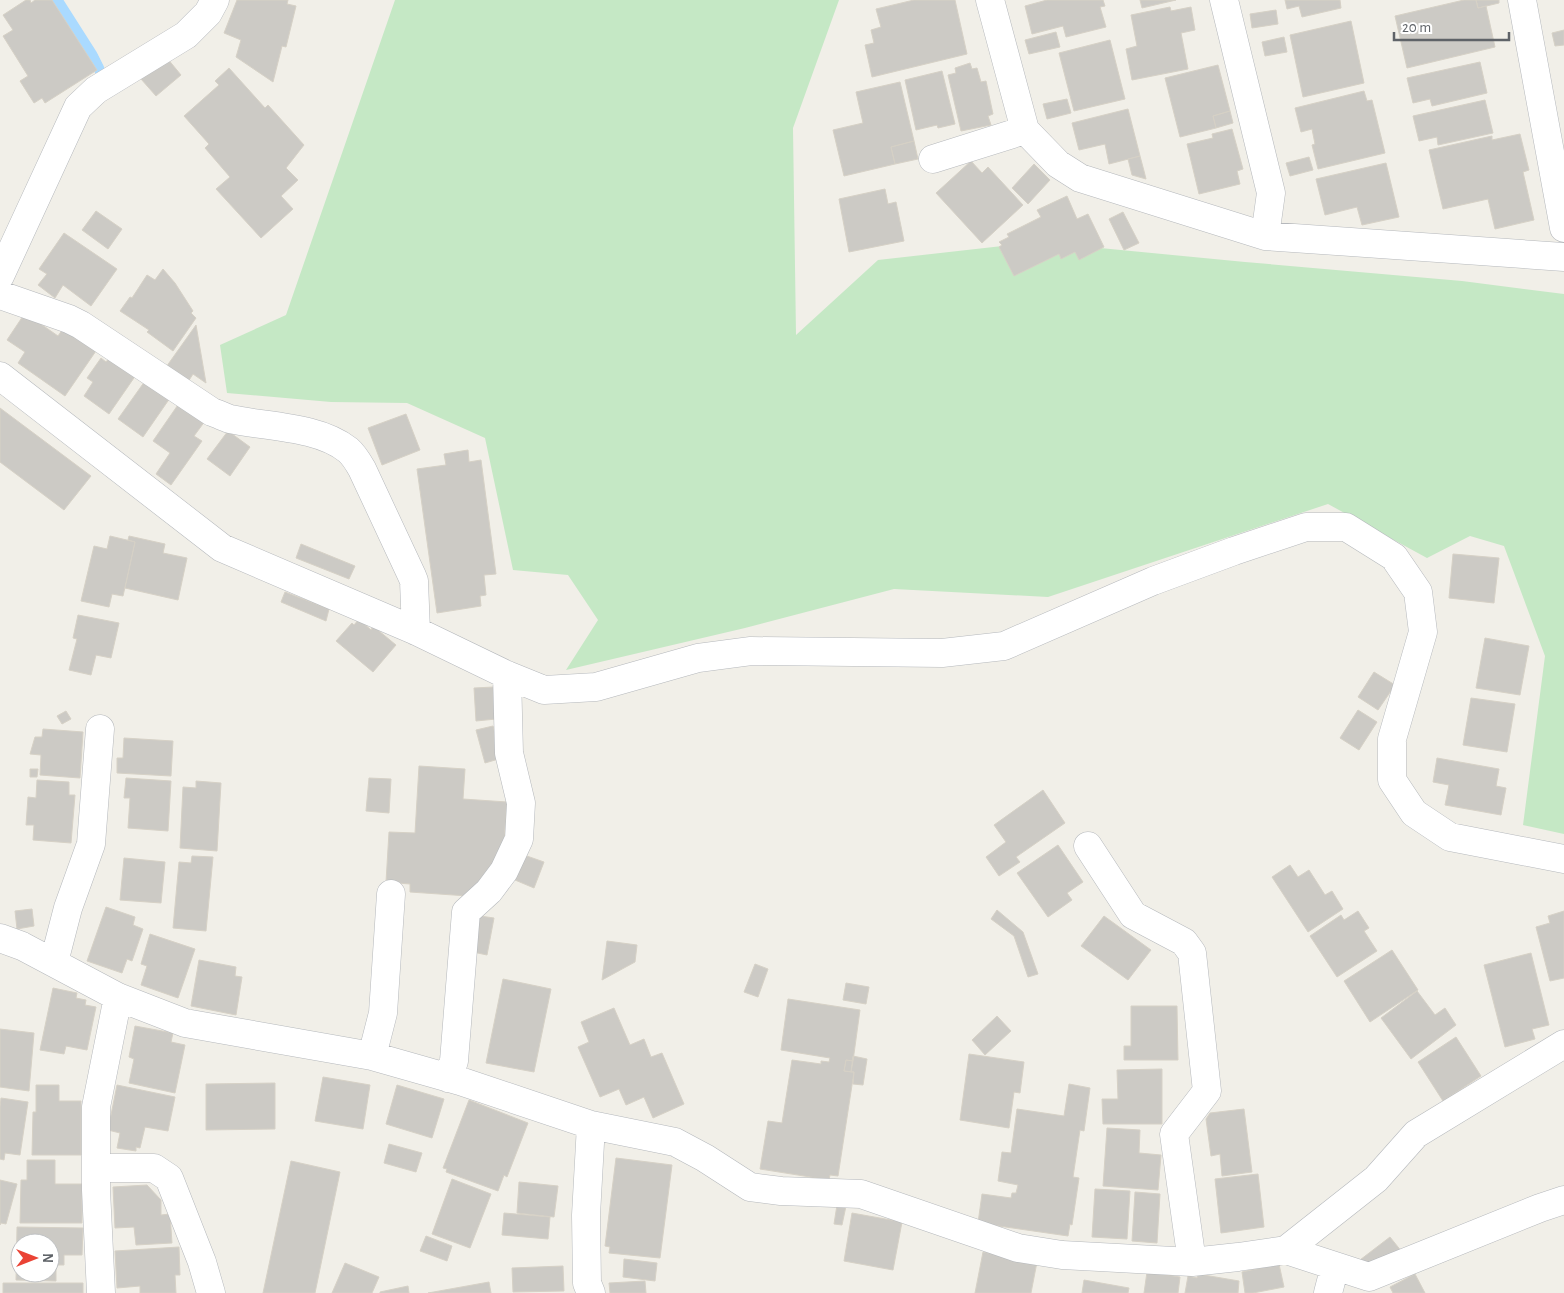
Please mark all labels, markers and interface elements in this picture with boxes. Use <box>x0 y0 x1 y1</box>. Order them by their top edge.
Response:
scale bar <box>1394 10 1509 42</box>
text: 20 m <box>1402 20 1431 35</box>
north arrow <box>10 1233 60 1283</box>
text: N <box>40 1253 54 1263</box>

